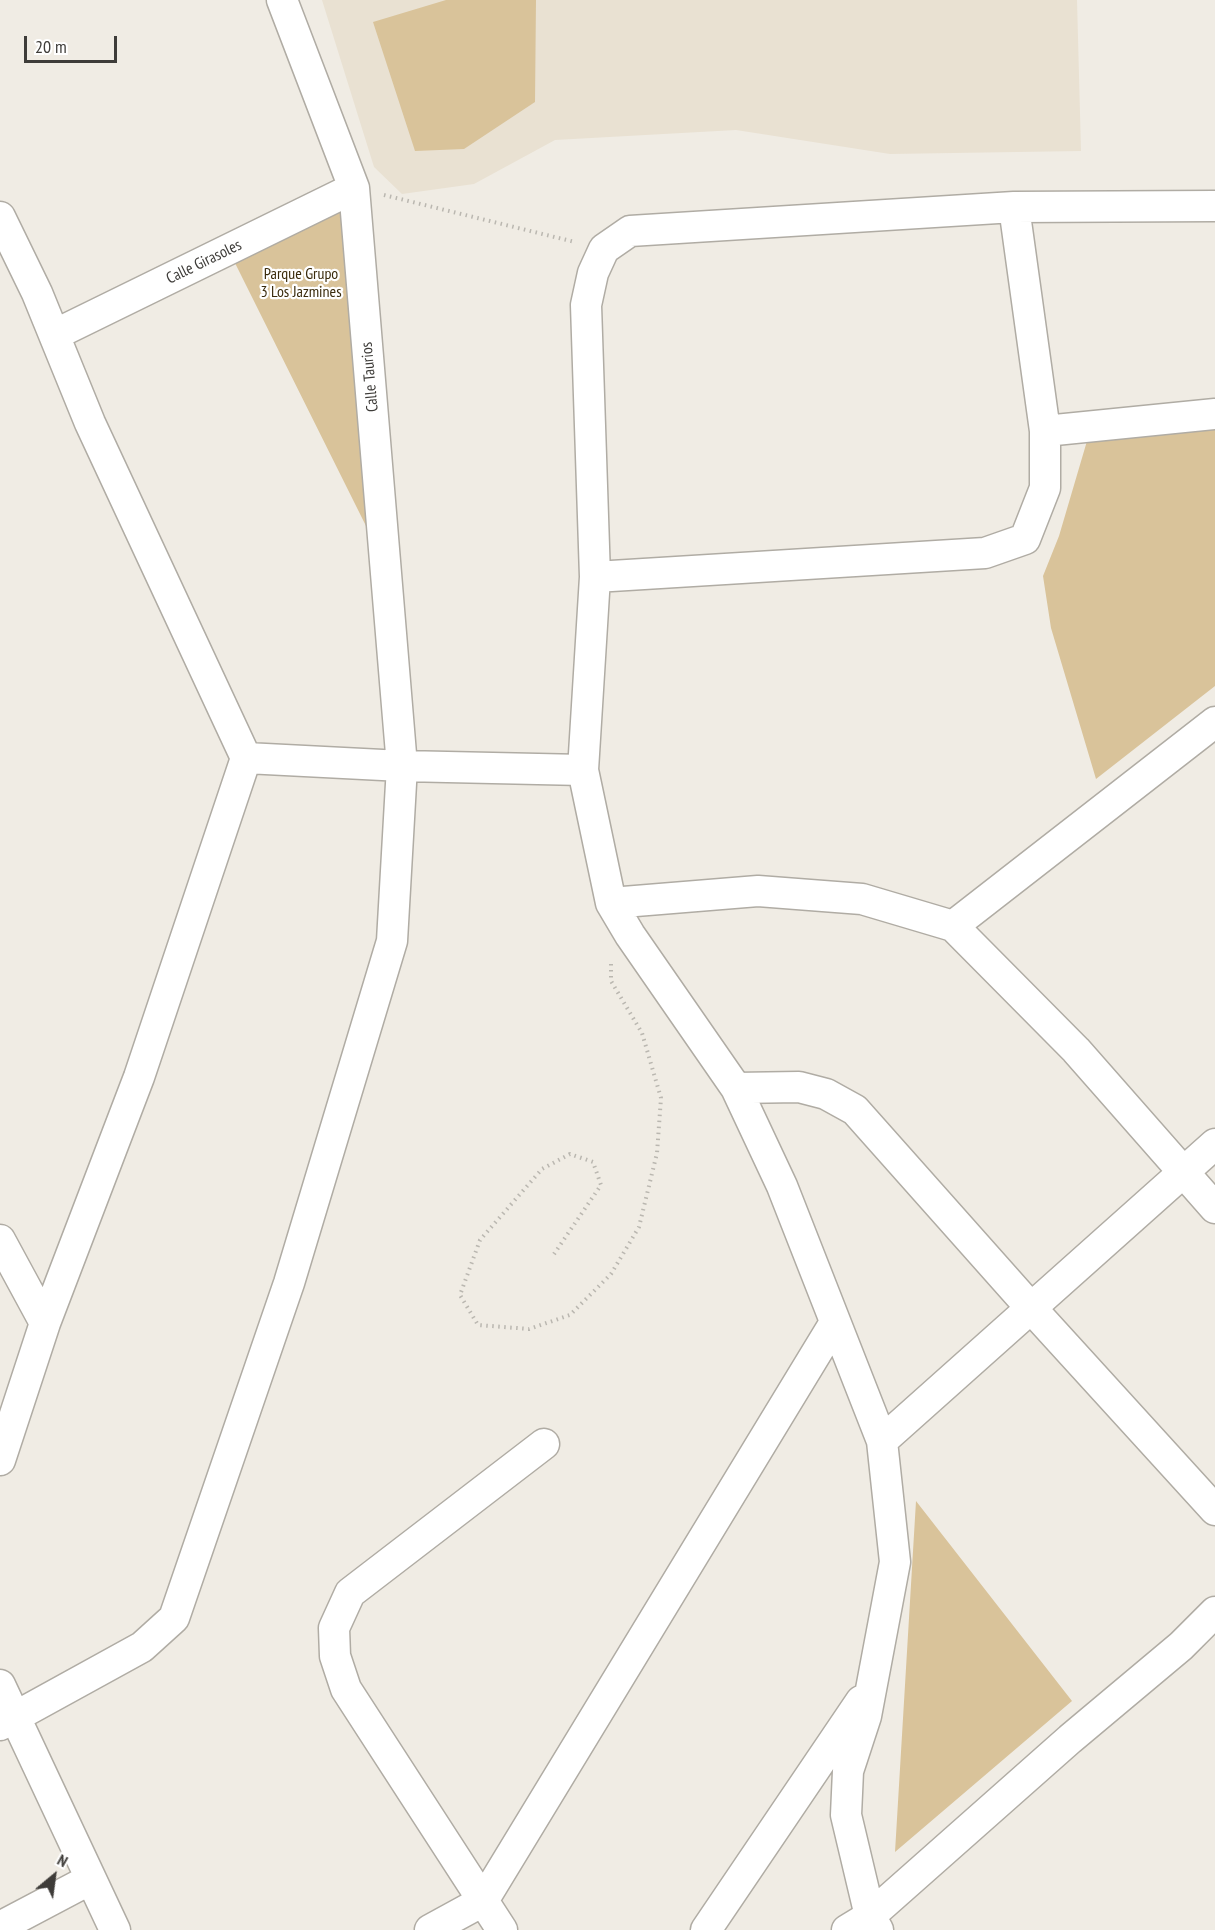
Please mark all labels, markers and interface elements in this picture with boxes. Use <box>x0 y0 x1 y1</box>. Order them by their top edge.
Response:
scale bar <box>27 24 120 62</box>
text: 20 m <box>35 35 67 58</box>
street label: Calle Girasoles <box>163 236 245 288</box>
park label: Parque Grupo 3 Los Jazmines <box>260 264 342 302</box>
street label: Calle Taurios <box>357 341 383 413</box>
north arrow <box>24 1846 84 1906</box>
text: N <box>54 1849 71 1871</box>

